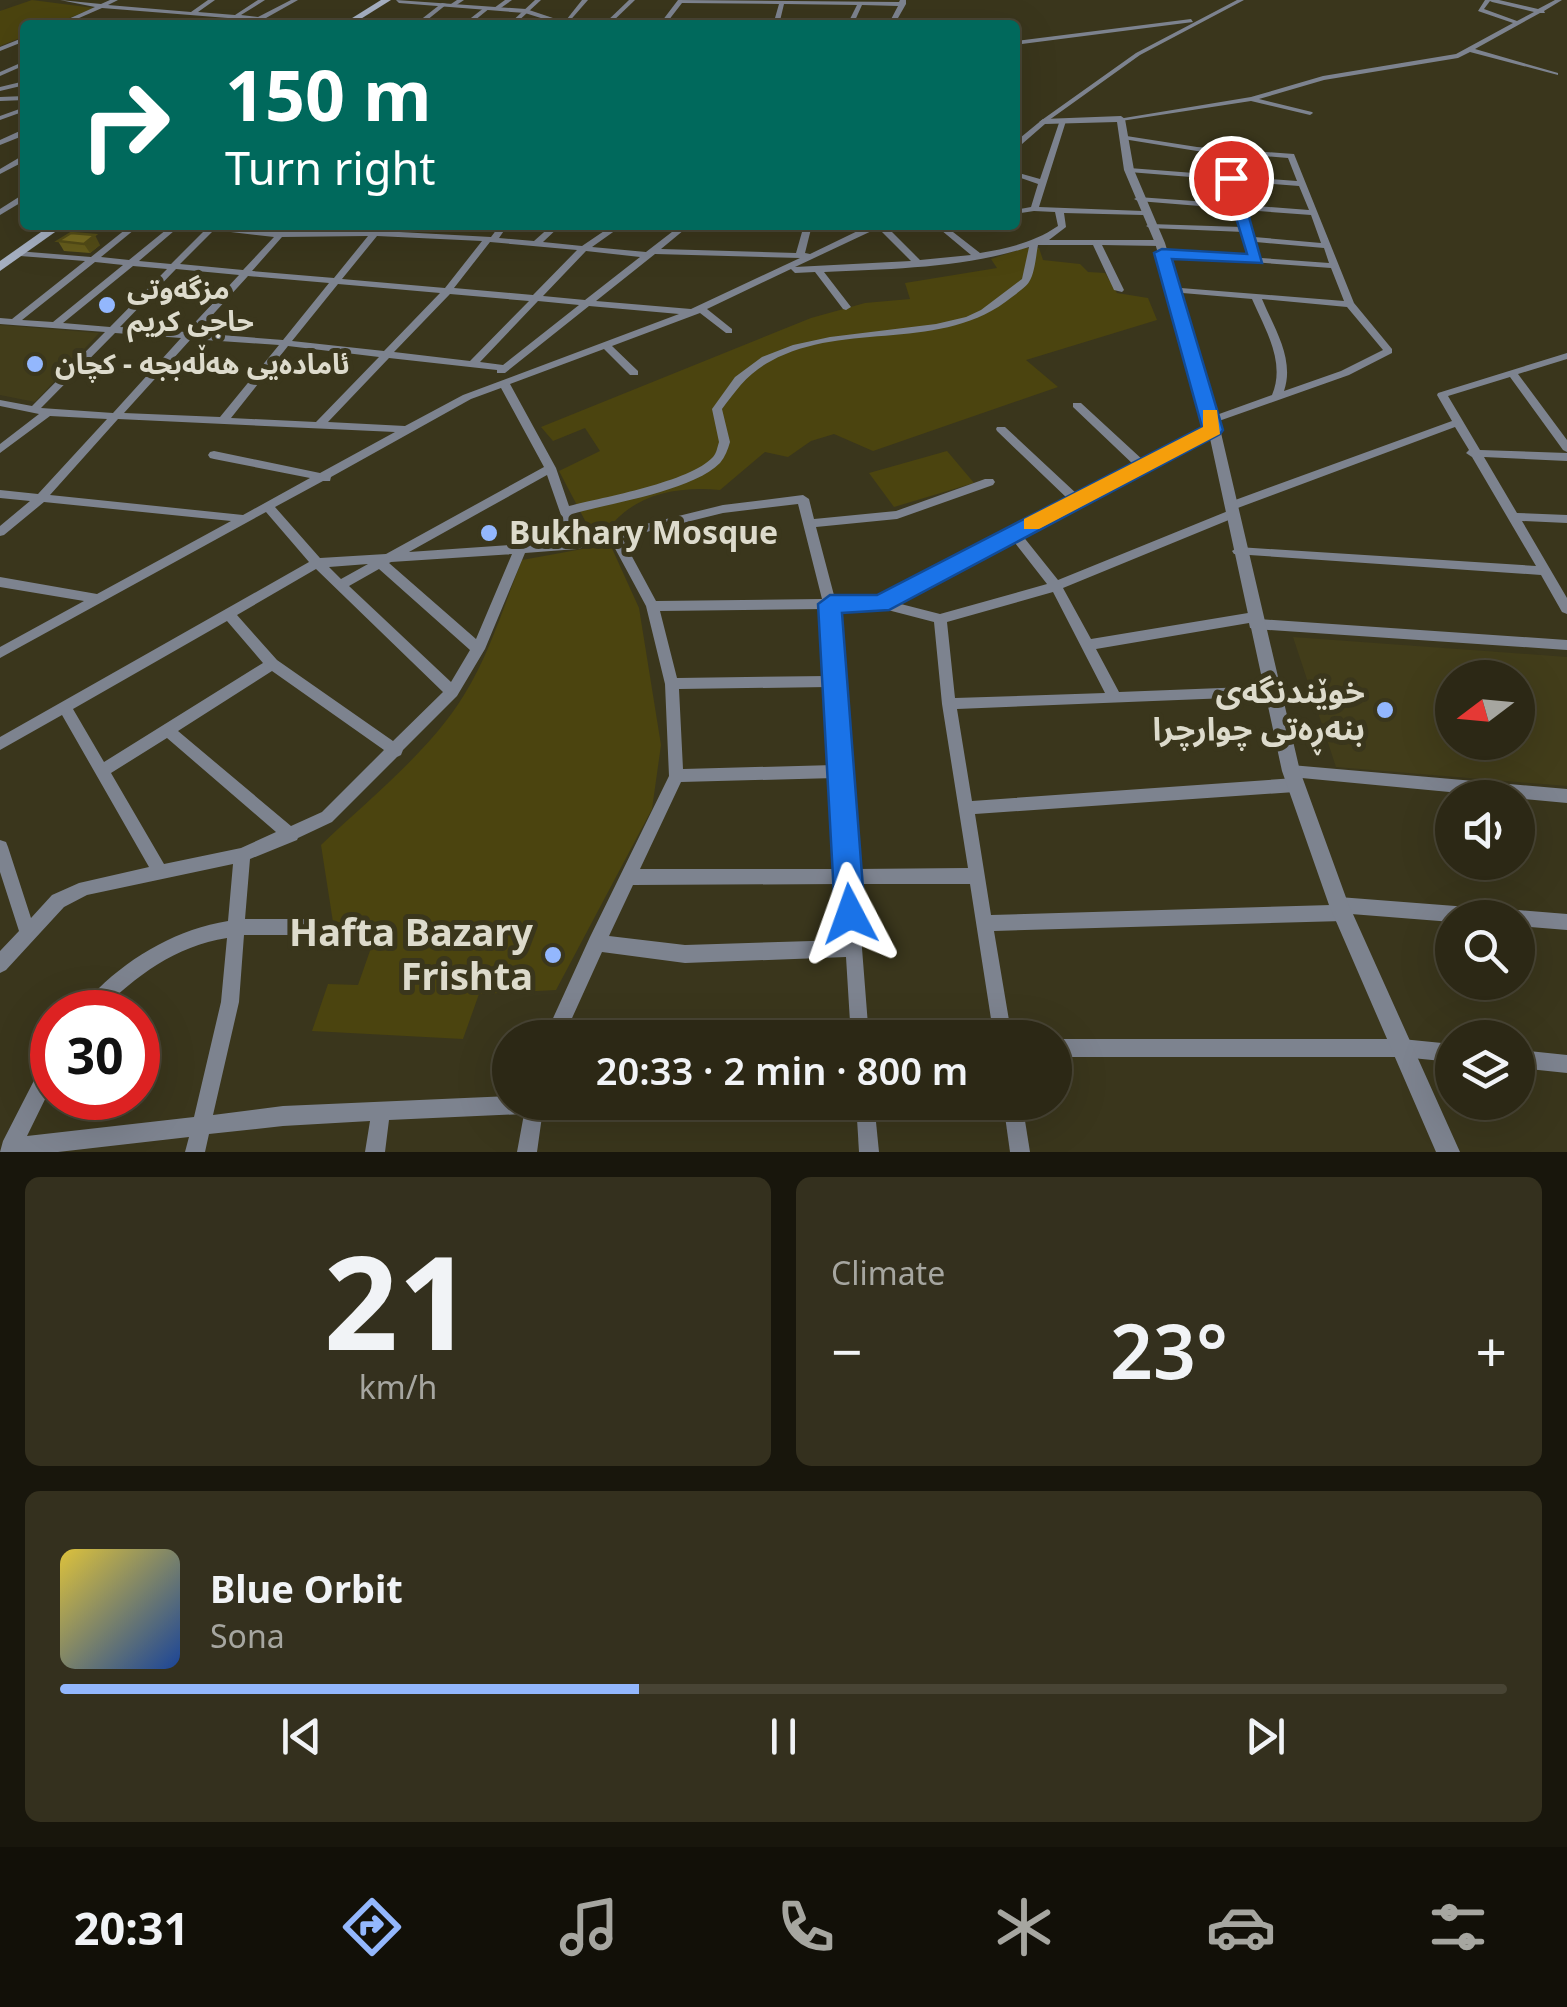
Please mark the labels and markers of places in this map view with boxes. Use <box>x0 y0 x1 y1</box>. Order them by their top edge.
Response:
pin <box>1189 136 1274 221</box>
place label: مزگە‌وتی حاجی كریم <box>127 269 254 343</box>
marker: مزگە‌وتی حاجی كریم <box>96 294 118 316</box>
place label: ئامادەیی هەڵەبجە - کچان <box>55 344 350 383</box>
marker: ئامادەیی هەڵەبجە - کچان <box>24 353 46 375</box>
place label: Bukhary Mosque <box>509 510 778 553</box>
marker: Bukhary Mosque <box>478 522 500 544</box>
place label: خوێندنگەی بنەڕەتی چوارچرا <box>1153 669 1365 756</box>
marker: خوێندنگەی بنەڕەتی چوارچرا <box>1374 699 1396 721</box>
place label: Hafta Bazary Frishta <box>289 905 533 1001</box>
marker: Hafta Bazary Frishta <box>542 944 564 966</box>

